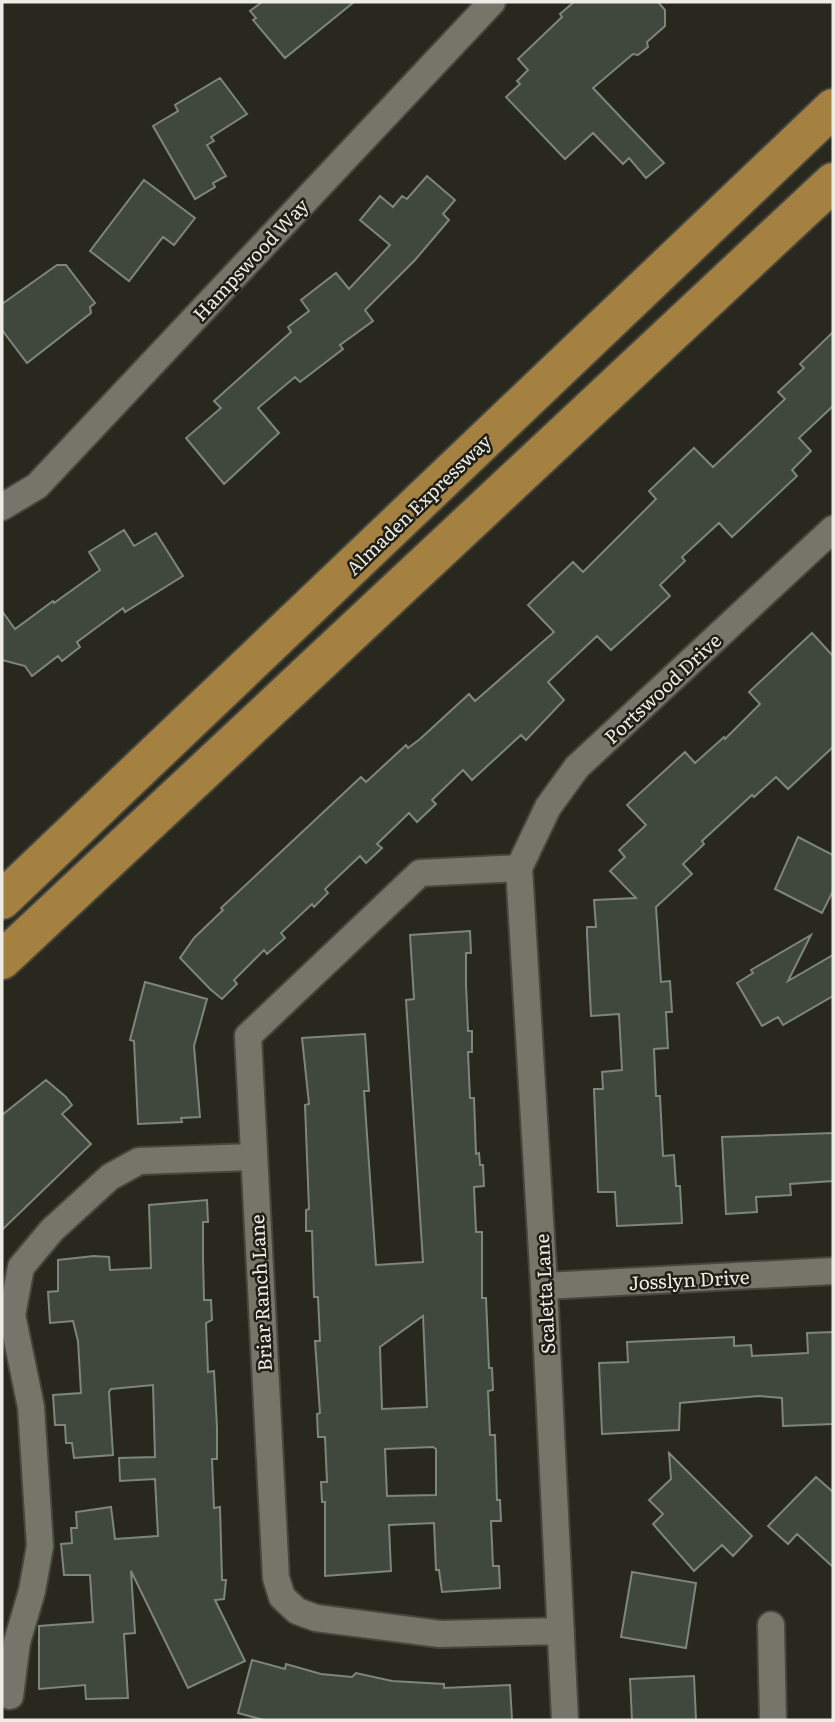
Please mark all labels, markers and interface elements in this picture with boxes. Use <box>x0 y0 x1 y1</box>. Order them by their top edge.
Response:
street label: Hampswood Way <box>186 191 314 327</box>
street label: Almaden Expressway <box>339 427 497 581</box>
street label: Portswood Drive <box>597 626 727 750</box>
street label: Briar Ranch Lane <box>242 1214 278 1372</box>
street label: Scaletta Lane <box>527 1233 561 1355</box>
street label: Josslyn Drive <box>628 1262 750 1296</box>

